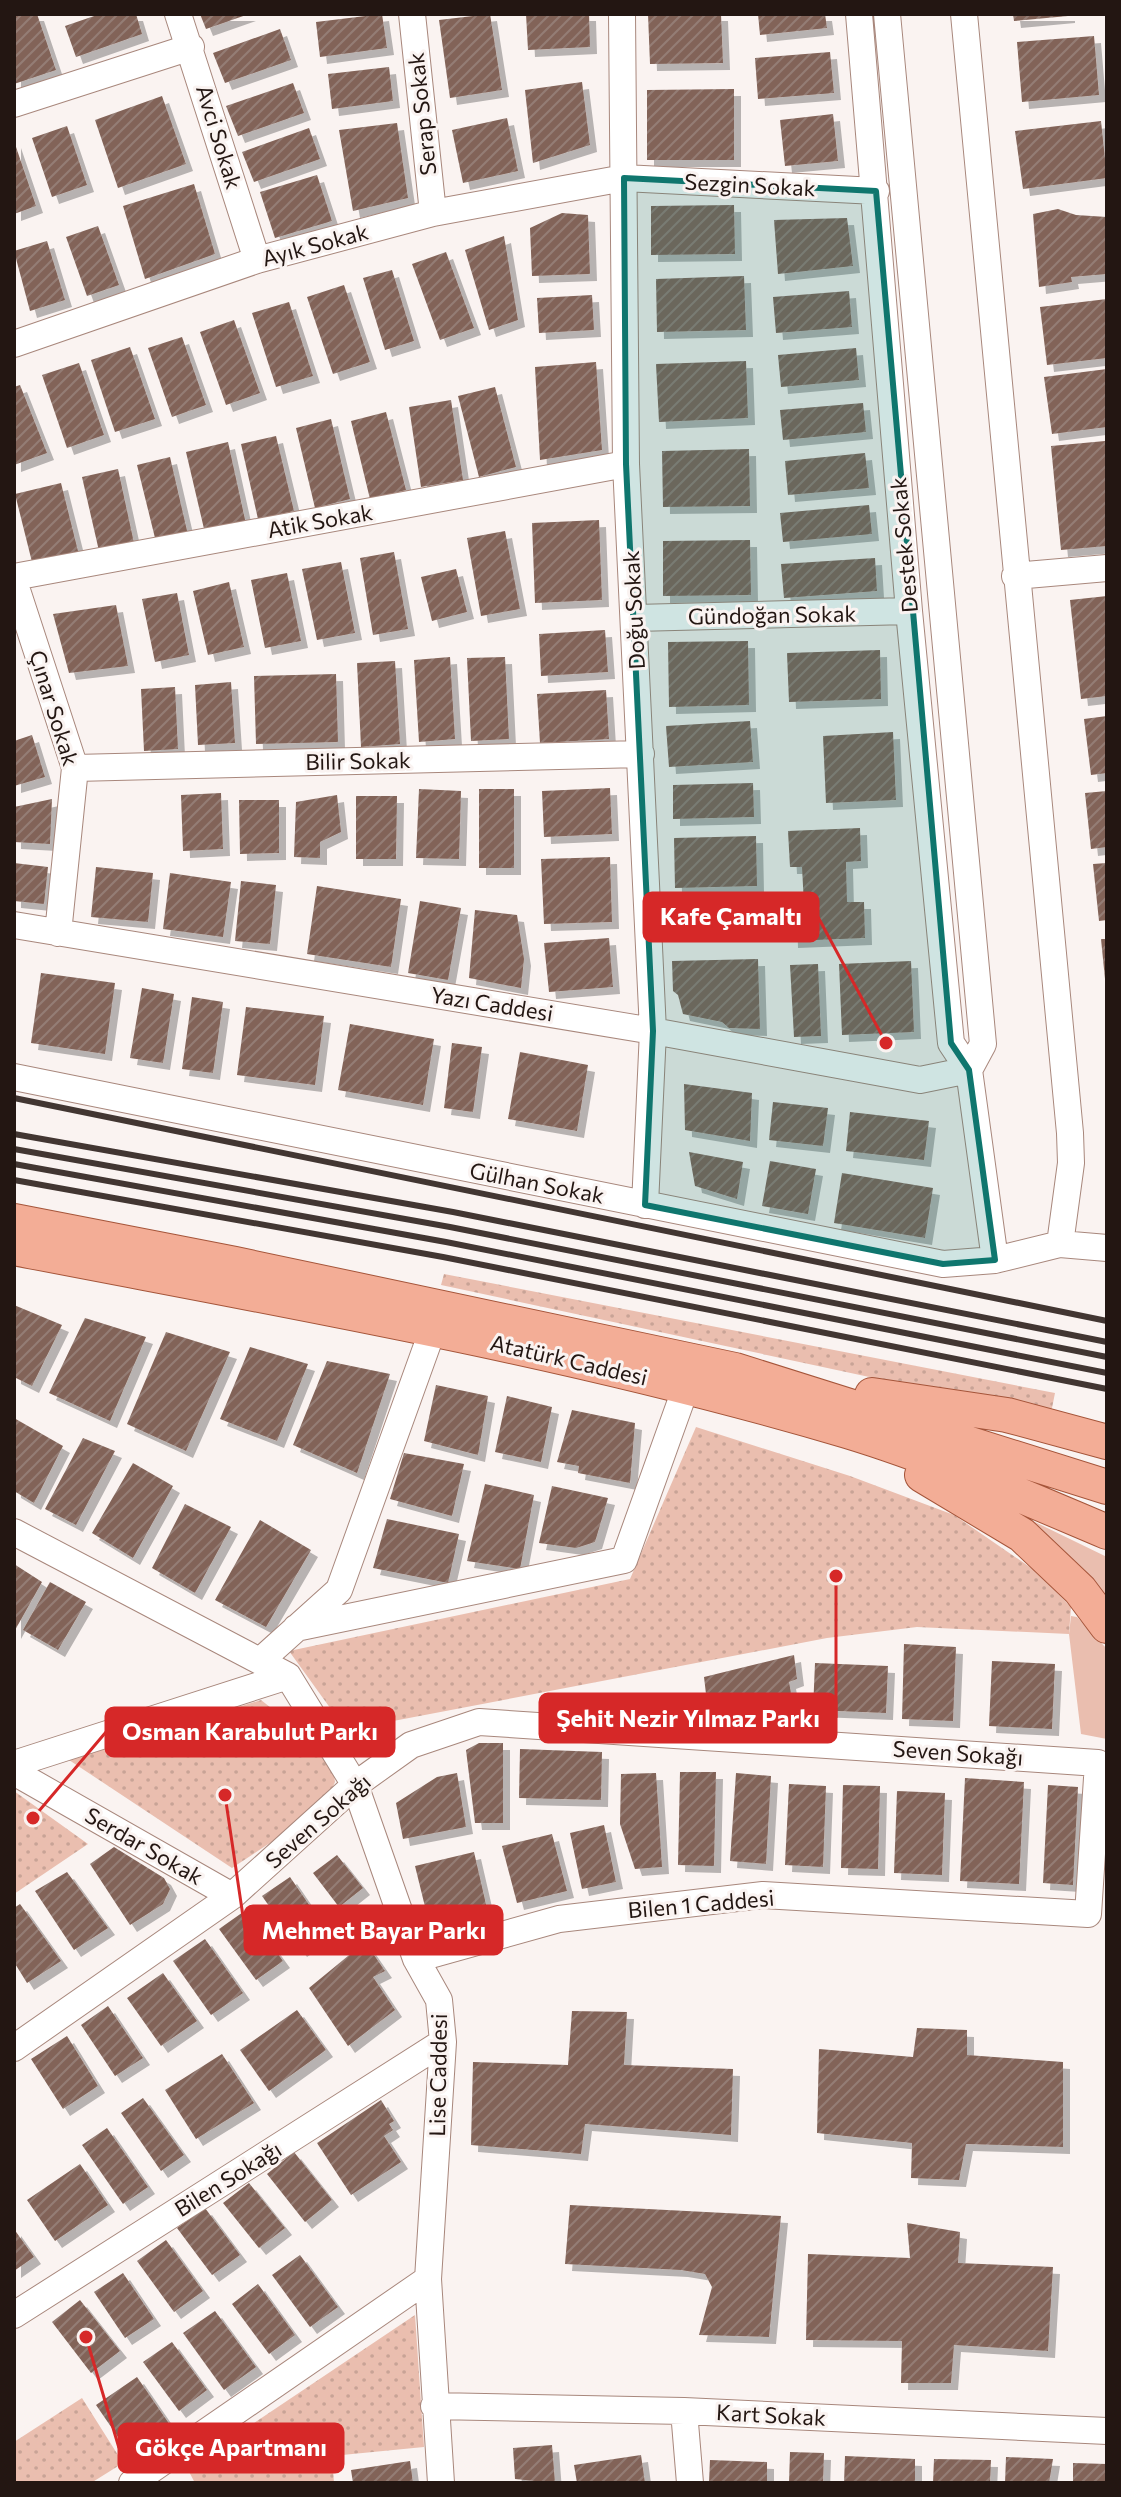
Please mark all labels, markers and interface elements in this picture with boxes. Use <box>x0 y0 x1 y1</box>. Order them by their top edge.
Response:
street label: Serap Sokak <box>402 51 441 177</box>
street label: Avci Sokak <box>191 82 248 192</box>
street label: Sezgin Sokak <box>684 168 816 201</box>
street label: Ayık Sokak <box>259 217 371 272</box>
street label: Destek Sokak <box>884 476 923 614</box>
street label: Atik Sokak <box>265 498 375 543</box>
street label: Doğu Sokak <box>617 550 650 670</box>
street label: Gündoğan Sokak <box>688 600 856 629</box>
street label: Çınar Sokak <box>24 647 85 769</box>
street label: Bilir Sokak <box>305 746 411 775</box>
callout: Kafe Çamaltı <box>644 893 818 941</box>
text: Kafe Çamaltı <box>660 901 802 930</box>
street label: Yazı Caddesi <box>429 980 555 1027</box>
street label: Gülhan Sokak <box>468 1156 607 1209</box>
street label: Atatürk Caddesi <box>488 1328 650 1391</box>
callout: Şehit Nezir Yılmaz Parkı <box>540 1694 836 1742</box>
text: Şehit Nezir Yılmaz Parkı <box>556 1703 820 1732</box>
callout: Osman Karabulut Parkı <box>106 1708 394 1756</box>
text: Osman Karabulut Parkı <box>122 1716 378 1745</box>
street label: Seven Sokağı <box>892 1734 1024 1771</box>
street label: Seven Sokağı <box>260 1768 376 1874</box>
street label: Serdar Sokak <box>81 1801 208 1890</box>
street label: Bilen 1 Caddesi <box>627 1884 775 1923</box>
callout: Mehmet Bayar Parkı <box>245 1906 502 1954</box>
text: Mehmet Bayar Parkı <box>262 1915 486 1944</box>
street label: Lise Caddesi <box>423 2013 452 2137</box>
street label: Bilen Sokağı <box>169 2135 286 2222</box>
street label: Kart Sokak <box>716 2398 827 2431</box>
callout: Gökçe Apartmanı <box>119 2424 343 2472</box>
text: Gökçe Apartmanı <box>135 2432 327 2461</box>

